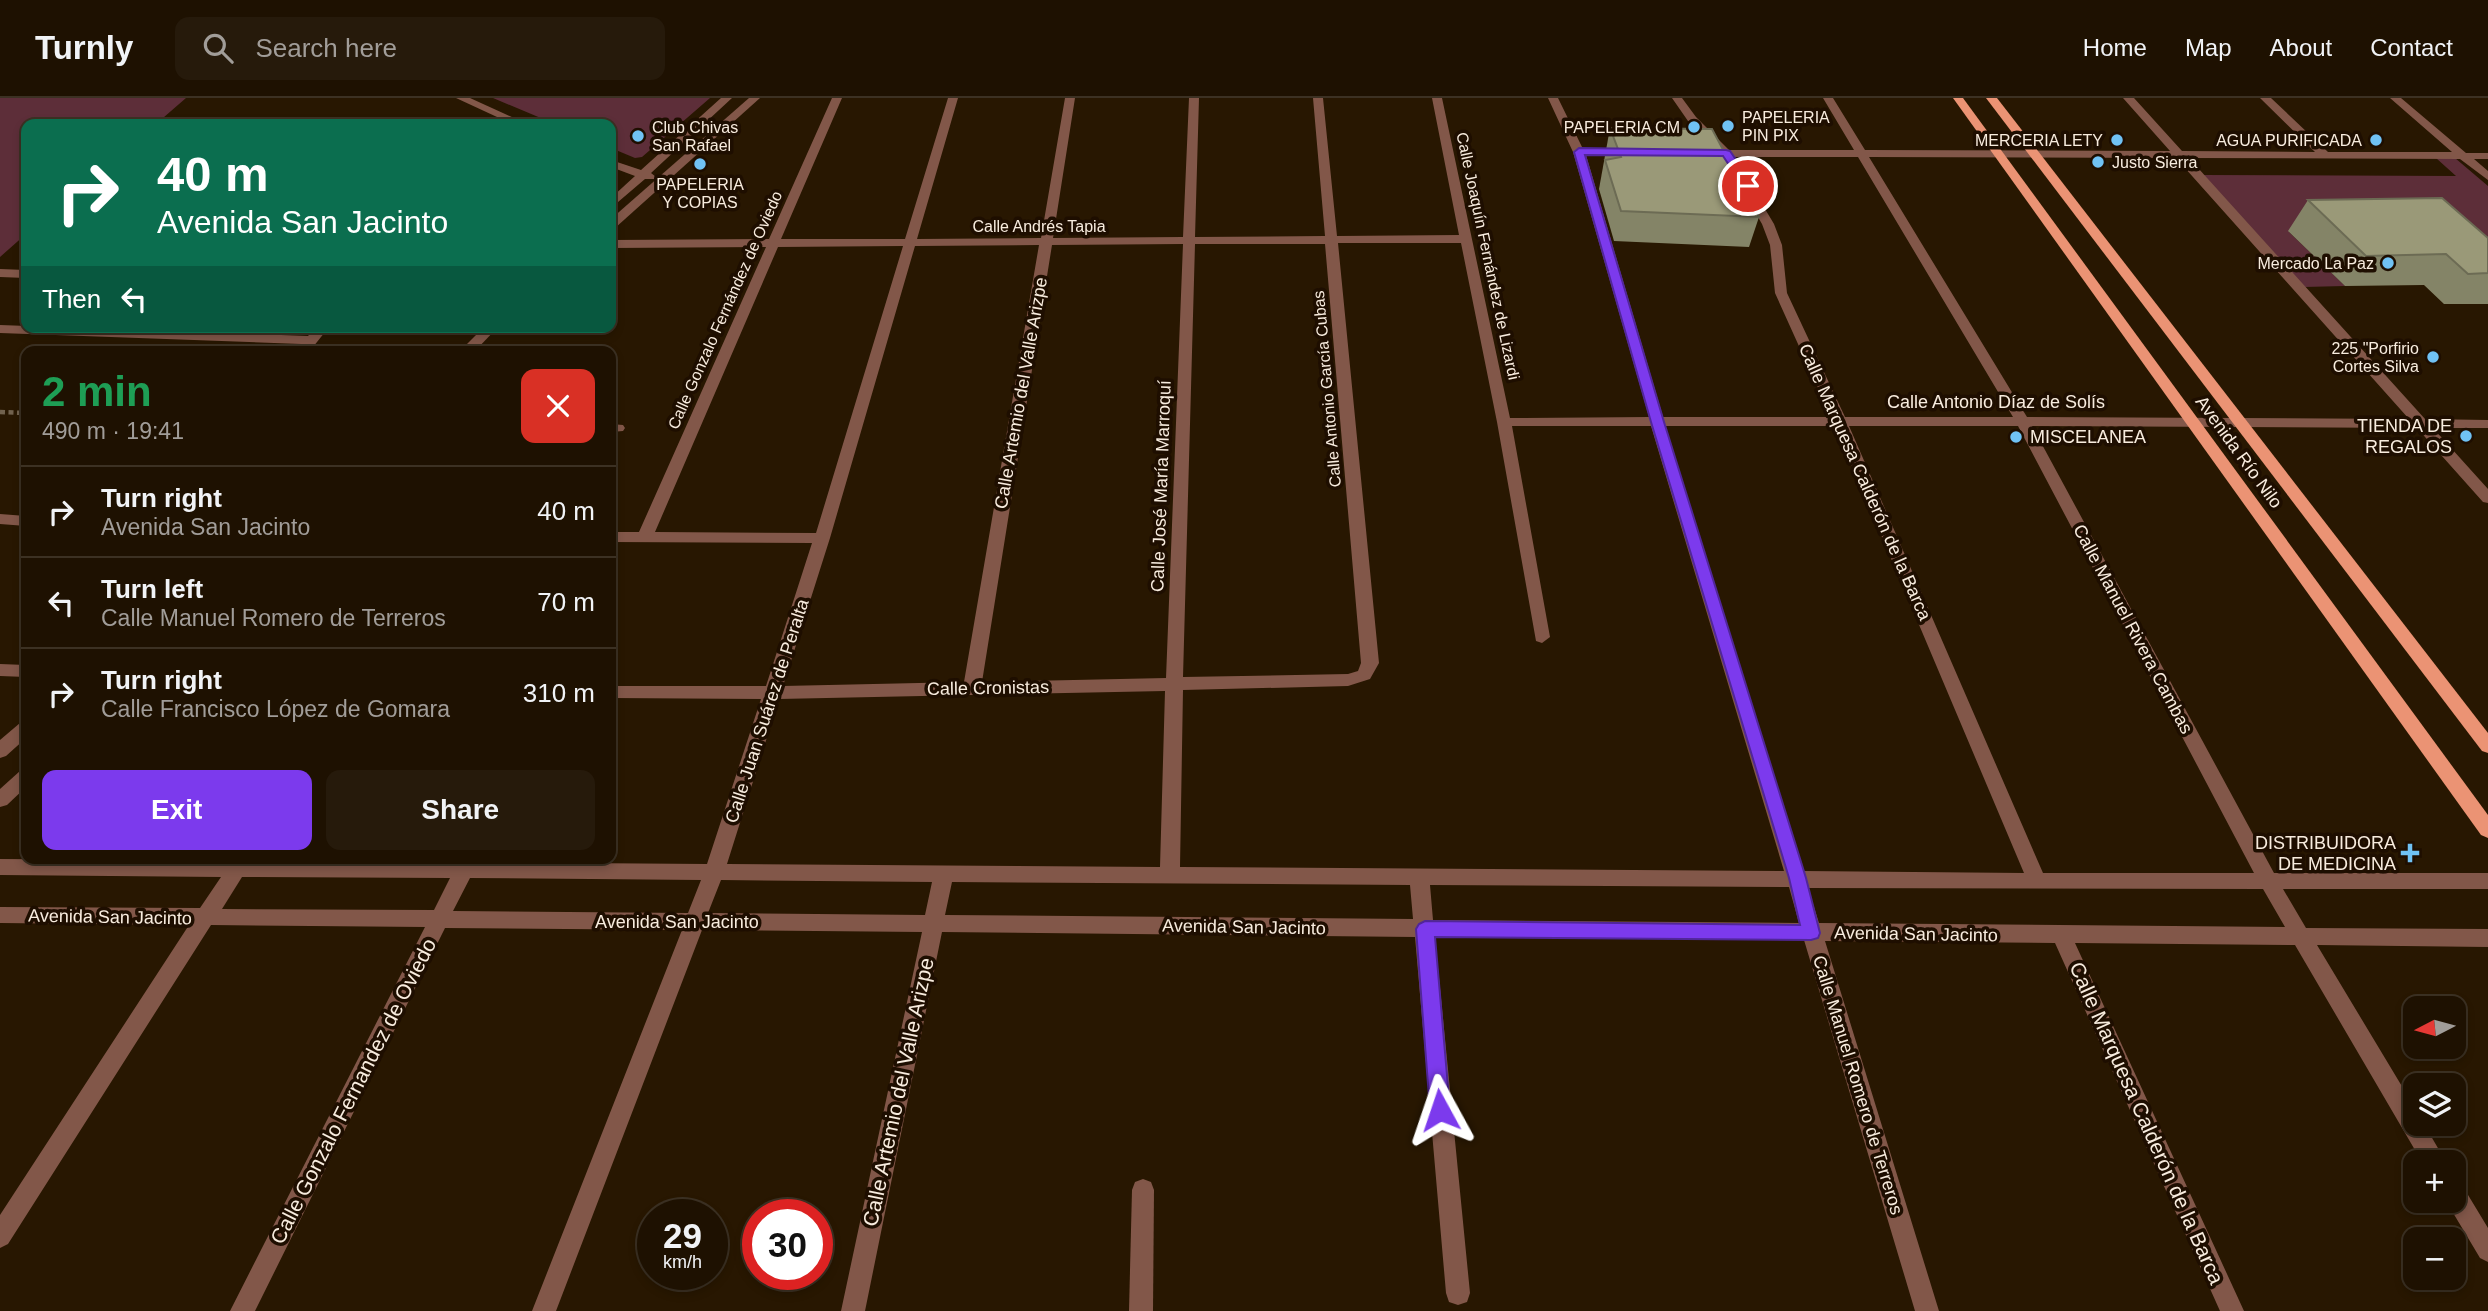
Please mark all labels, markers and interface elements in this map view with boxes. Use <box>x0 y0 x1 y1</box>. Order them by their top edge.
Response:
search box <box>175 17 665 80</box>
text: Turnly <box>35 29 133 66</box>
icon: search <box>199 29 237 67</box>
text: Search here <box>255 33 397 63</box>
text: Home <box>2083 34 2147 61</box>
text: Map <box>2185 34 2232 61</box>
text: About <box>2270 34 2332 61</box>
text: Contact <box>2370 34 2453 61</box>
place label: PAPELERIA PIN PIX <box>1742 109 1830 144</box>
marker: PAPELERIA PIN PIX <box>1720 118 1736 134</box>
place label: Club Chivas San Rafael <box>652 119 738 154</box>
place label: PAPELERIA CM <box>1564 119 1680 136</box>
marker: PAPELERIA CM <box>1686 119 1702 135</box>
marker: Club Chivas San Rafael <box>630 128 646 144</box>
street label: Calle Joaquín Fernández de Lizardi <box>1453 131 1523 381</box>
place label: MERCERIA LETY <box>1975 132 2103 149</box>
marker: MERCERIA LETY <box>2109 132 2125 148</box>
place label: AGUA PURIFICADA <box>2216 132 2362 149</box>
marker: AGUA PURIFICADA <box>2368 132 2384 148</box>
icon: right <box>42 147 133 238</box>
text: 40 m <box>157 147 269 201</box>
marker: Justo Sierra <box>2090 154 2106 170</box>
place label: Justo Sierra <box>2112 154 2197 171</box>
marker: PAPELERIA Y COPIAS <box>692 156 708 172</box>
pin <box>1718 156 1778 216</box>
icon: arrive <box>1729 167 1767 205</box>
place label: PAPELERIA Y COPIAS <box>656 176 744 211</box>
street label: Calle Gonzalo Fernández de Oviedo <box>665 188 785 432</box>
text: Avenida San Jacinto <box>157 204 448 240</box>
street label: Calle Andrés Tapia <box>972 218 1106 235</box>
place label: Mercado La Paz <box>2257 255 2374 272</box>
marker: Mercado La Paz <box>2380 255 2396 271</box>
street label: Calle Artemio del Valle Arizpe <box>991 276 1051 510</box>
icon: left <box>115 280 153 318</box>
text: Then <box>42 284 101 314</box>
street label: Calle Antonio García Cubas <box>1310 290 1344 488</box>
place label: 225 "Porfirio Cortes Silva <box>2332 340 2419 375</box>
street label: Calle Marquesa Calderón de la Barca <box>1795 341 1936 624</box>
marker: 225 "Porfirio Cortes Silva <box>2425 349 2441 365</box>
text: 2 min <box>42 368 152 415</box>
button: close <box>521 369 595 443</box>
street label: Calle José María Marroquí <box>1147 380 1175 592</box>
street label: Calle Antonio Díaz de Solís <box>1887 392 2105 412</box>
street label: Avenida Río Nilo <box>2192 392 2286 512</box>
place label: TIENDA DE REGALOS <box>2357 416 2452 457</box>
text: 490 m · 19:41 <box>42 418 184 444</box>
place label: MISCELANEA <box>2030 427 2146 447</box>
marker: TIENDA DE REGALOS <box>2458 428 2474 444</box>
marker: MISCELANEA <box>2008 429 2024 445</box>
text: Turn right <box>101 483 222 513</box>
icon: right <box>42 493 80 531</box>
text: 40 m <box>537 496 595 526</box>
text: Avenida San Jacinto <box>101 514 310 540</box>
street label: Calle Manuel Rivera Cambas <box>2069 521 2197 737</box>
text: Turn left <box>101 574 203 604</box>
icon: left <box>42 584 80 622</box>
text: 70 m <box>537 587 595 617</box>
street label: Calle Juan Suárez de Peralta <box>721 596 813 825</box>
text: Calle Manuel Romero de Terreros <box>101 605 446 631</box>
text: Turn right <box>101 665 222 695</box>
icon: right <box>42 675 80 713</box>
street label: Calle Cronistas <box>927 677 1049 699</box>
text: 310 m <box>523 678 595 708</box>
text: Calle Francisco López de Gomara <box>101 696 450 722</box>
button: Exit <box>42 770 312 850</box>
button: Share <box>326 770 595 850</box>
place label: DISTRIBUIDORA DE MEDICINA <box>2255 833 2396 874</box>
marker: DISTRIBUIDORA DE MEDICINA <box>2402 845 2418 861</box>
street label: Avenida San Jacinto <box>28 906 192 928</box>
street label: Avenida San Jacinto <box>595 912 759 932</box>
street label: Avenida San Jacinto <box>1162 916 1326 938</box>
street label: Avenida San Jacinto <box>1834 923 1998 945</box>
street label: Calle Gonzalo Fernandez de Oviedo <box>266 934 440 1248</box>
street label: Calle Manuel Romero de Terreros <box>1809 953 1907 1217</box>
street label: Calle Artemio del Valle Arizpe <box>858 956 938 1228</box>
street label: Calle Marquesa Calderón de la Barca <box>2065 958 2229 1288</box>
north arrow <box>2403 996 2466 1059</box>
map controls <box>2403 996 2466 1290</box>
position arrow <box>1403 1073 1477 1147</box>
button: layers <box>2403 1073 2466 1136</box>
button: + <box>2403 1150 2466 1213</box>
speed limit sign: 30 <box>742 1199 833 1290</box>
text: 29 <box>663 1216 702 1255</box>
button: − <box>2403 1227 2466 1290</box>
text: km/h <box>663 1252 702 1272</box>

